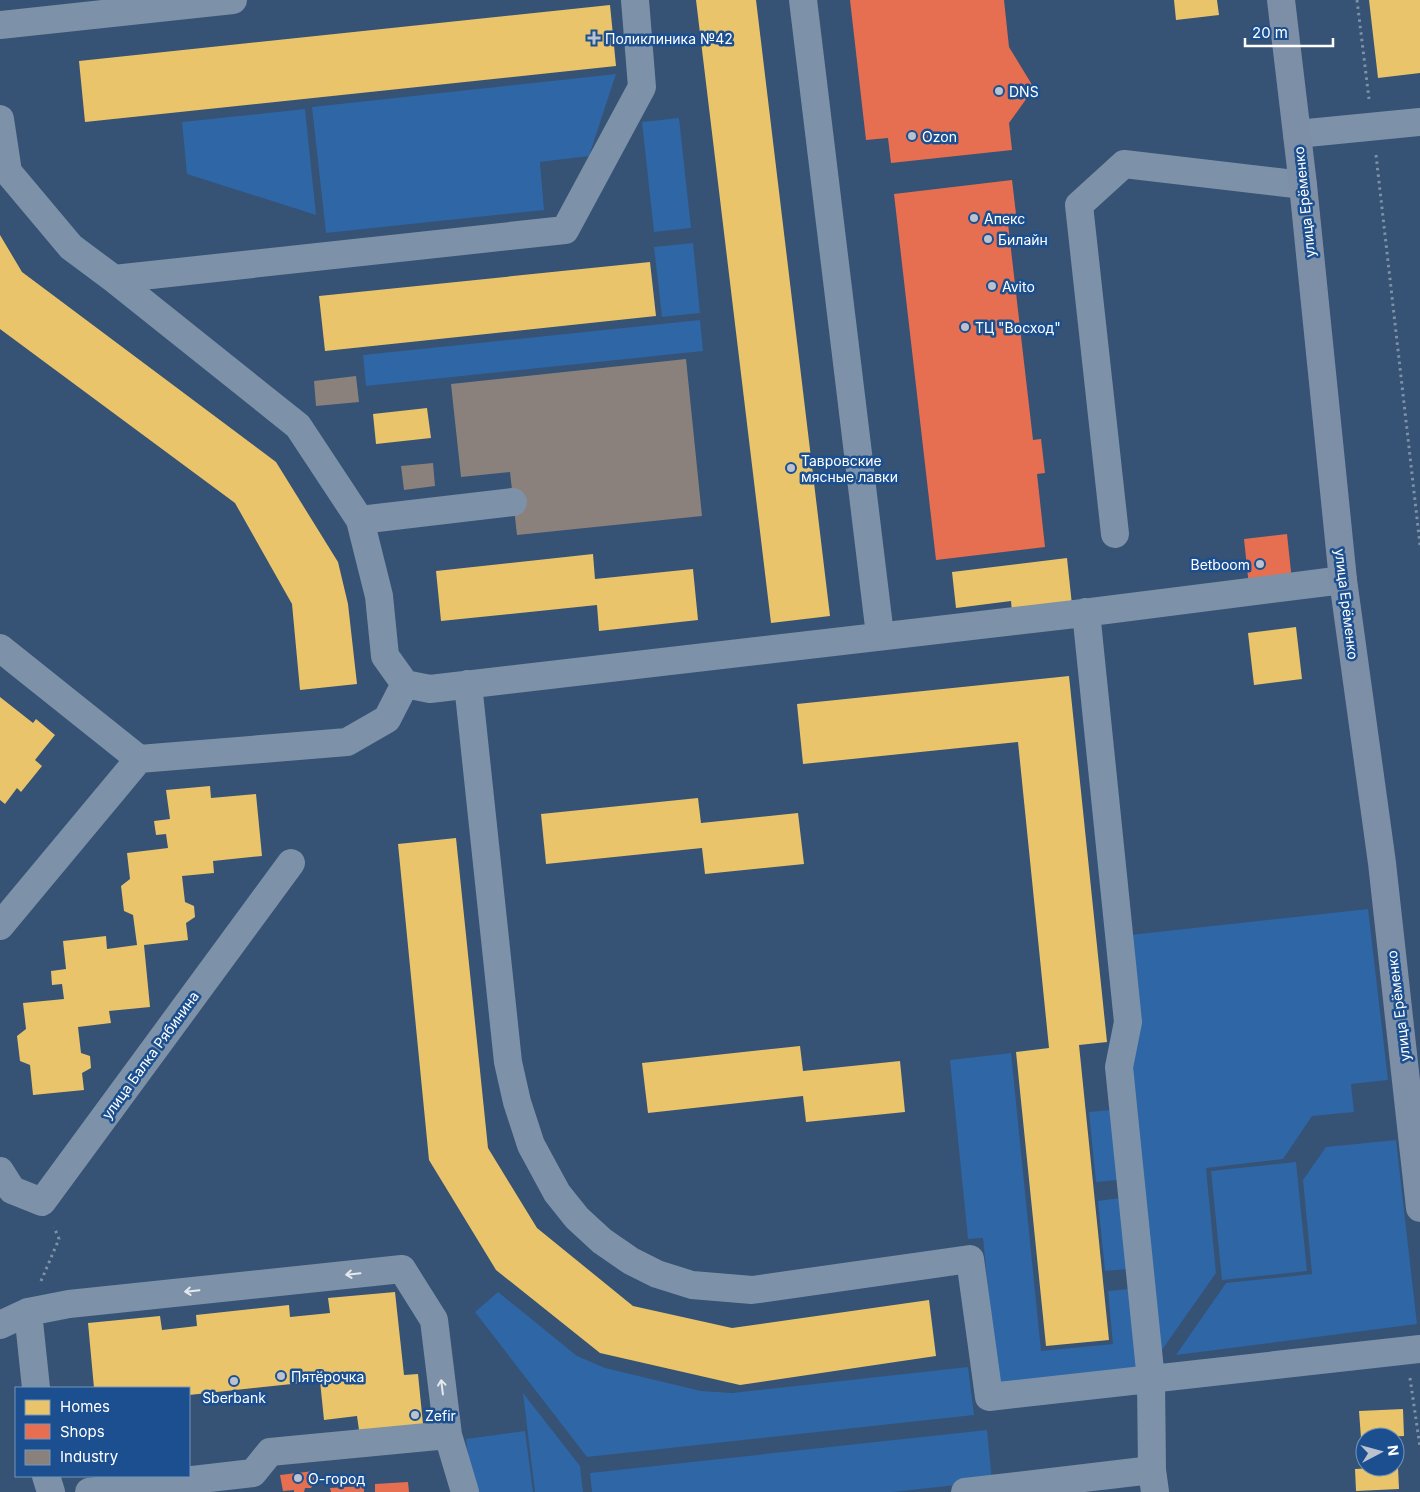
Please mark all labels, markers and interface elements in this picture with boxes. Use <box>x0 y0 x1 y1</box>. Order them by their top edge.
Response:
scale bar <box>1245 15 1332 47</box>
text: 20 m <box>1252 23 1288 42</box>
place label: Поликлиника №42 <box>605 30 733 47</box>
marker: Поликлиника №42 <box>587 31 601 45</box>
place label: DNS <box>1009 83 1039 100</box>
marker: DNS <box>993 85 1005 97</box>
place label: Ozon <box>922 128 957 145</box>
marker: Ozon <box>906 130 918 142</box>
street label: улица Ерёменко <box>1290 146 1318 258</box>
place label: Апекс <box>984 210 1025 227</box>
marker: Апекс <box>968 212 980 224</box>
place label: Билайн <box>998 231 1048 248</box>
marker: Билайн <box>982 233 994 245</box>
place label: Avito <box>1002 278 1035 295</box>
marker: Avito <box>986 280 998 292</box>
place label: ТЦ "Восход" <box>975 319 1061 336</box>
marker: ТЦ "Восход" <box>959 321 971 333</box>
place label: Тавровские мясные лавки <box>801 452 898 485</box>
marker: Тавровские мясные лавки <box>785 462 797 474</box>
street label: улица Ерёменко <box>1332 547 1362 661</box>
place label: Betboom <box>1190 556 1250 573</box>
marker: Betboom <box>1254 558 1266 570</box>
street label: улица Ерёменко <box>1383 949 1413 1063</box>
street label: улица Балка Рябинина <box>98 988 202 1122</box>
one-way arrow <box>345 1269 361 1279</box>
one-way arrow <box>184 1286 200 1296</box>
place label: Пятёрочка <box>291 1368 364 1385</box>
marker: Пятёрочка <box>275 1370 287 1382</box>
marker: Sberbank <box>228 1375 240 1387</box>
one-way arrow <box>437 1379 447 1395</box>
legend <box>15 1387 190 1477</box>
place label: Sberbank <box>202 1389 266 1406</box>
text: Homes <box>60 1397 110 1416</box>
place label: Zefir <box>425 1407 456 1424</box>
marker: Zefir <box>409 1409 421 1421</box>
text: Shops <box>60 1422 105 1441</box>
north arrow <box>1355 1427 1405 1477</box>
text: N <box>1384 1444 1402 1457</box>
text: Industry <box>60 1447 119 1466</box>
place label: О-город <box>308 1470 365 1487</box>
marker: О-город <box>292 1472 304 1484</box>

